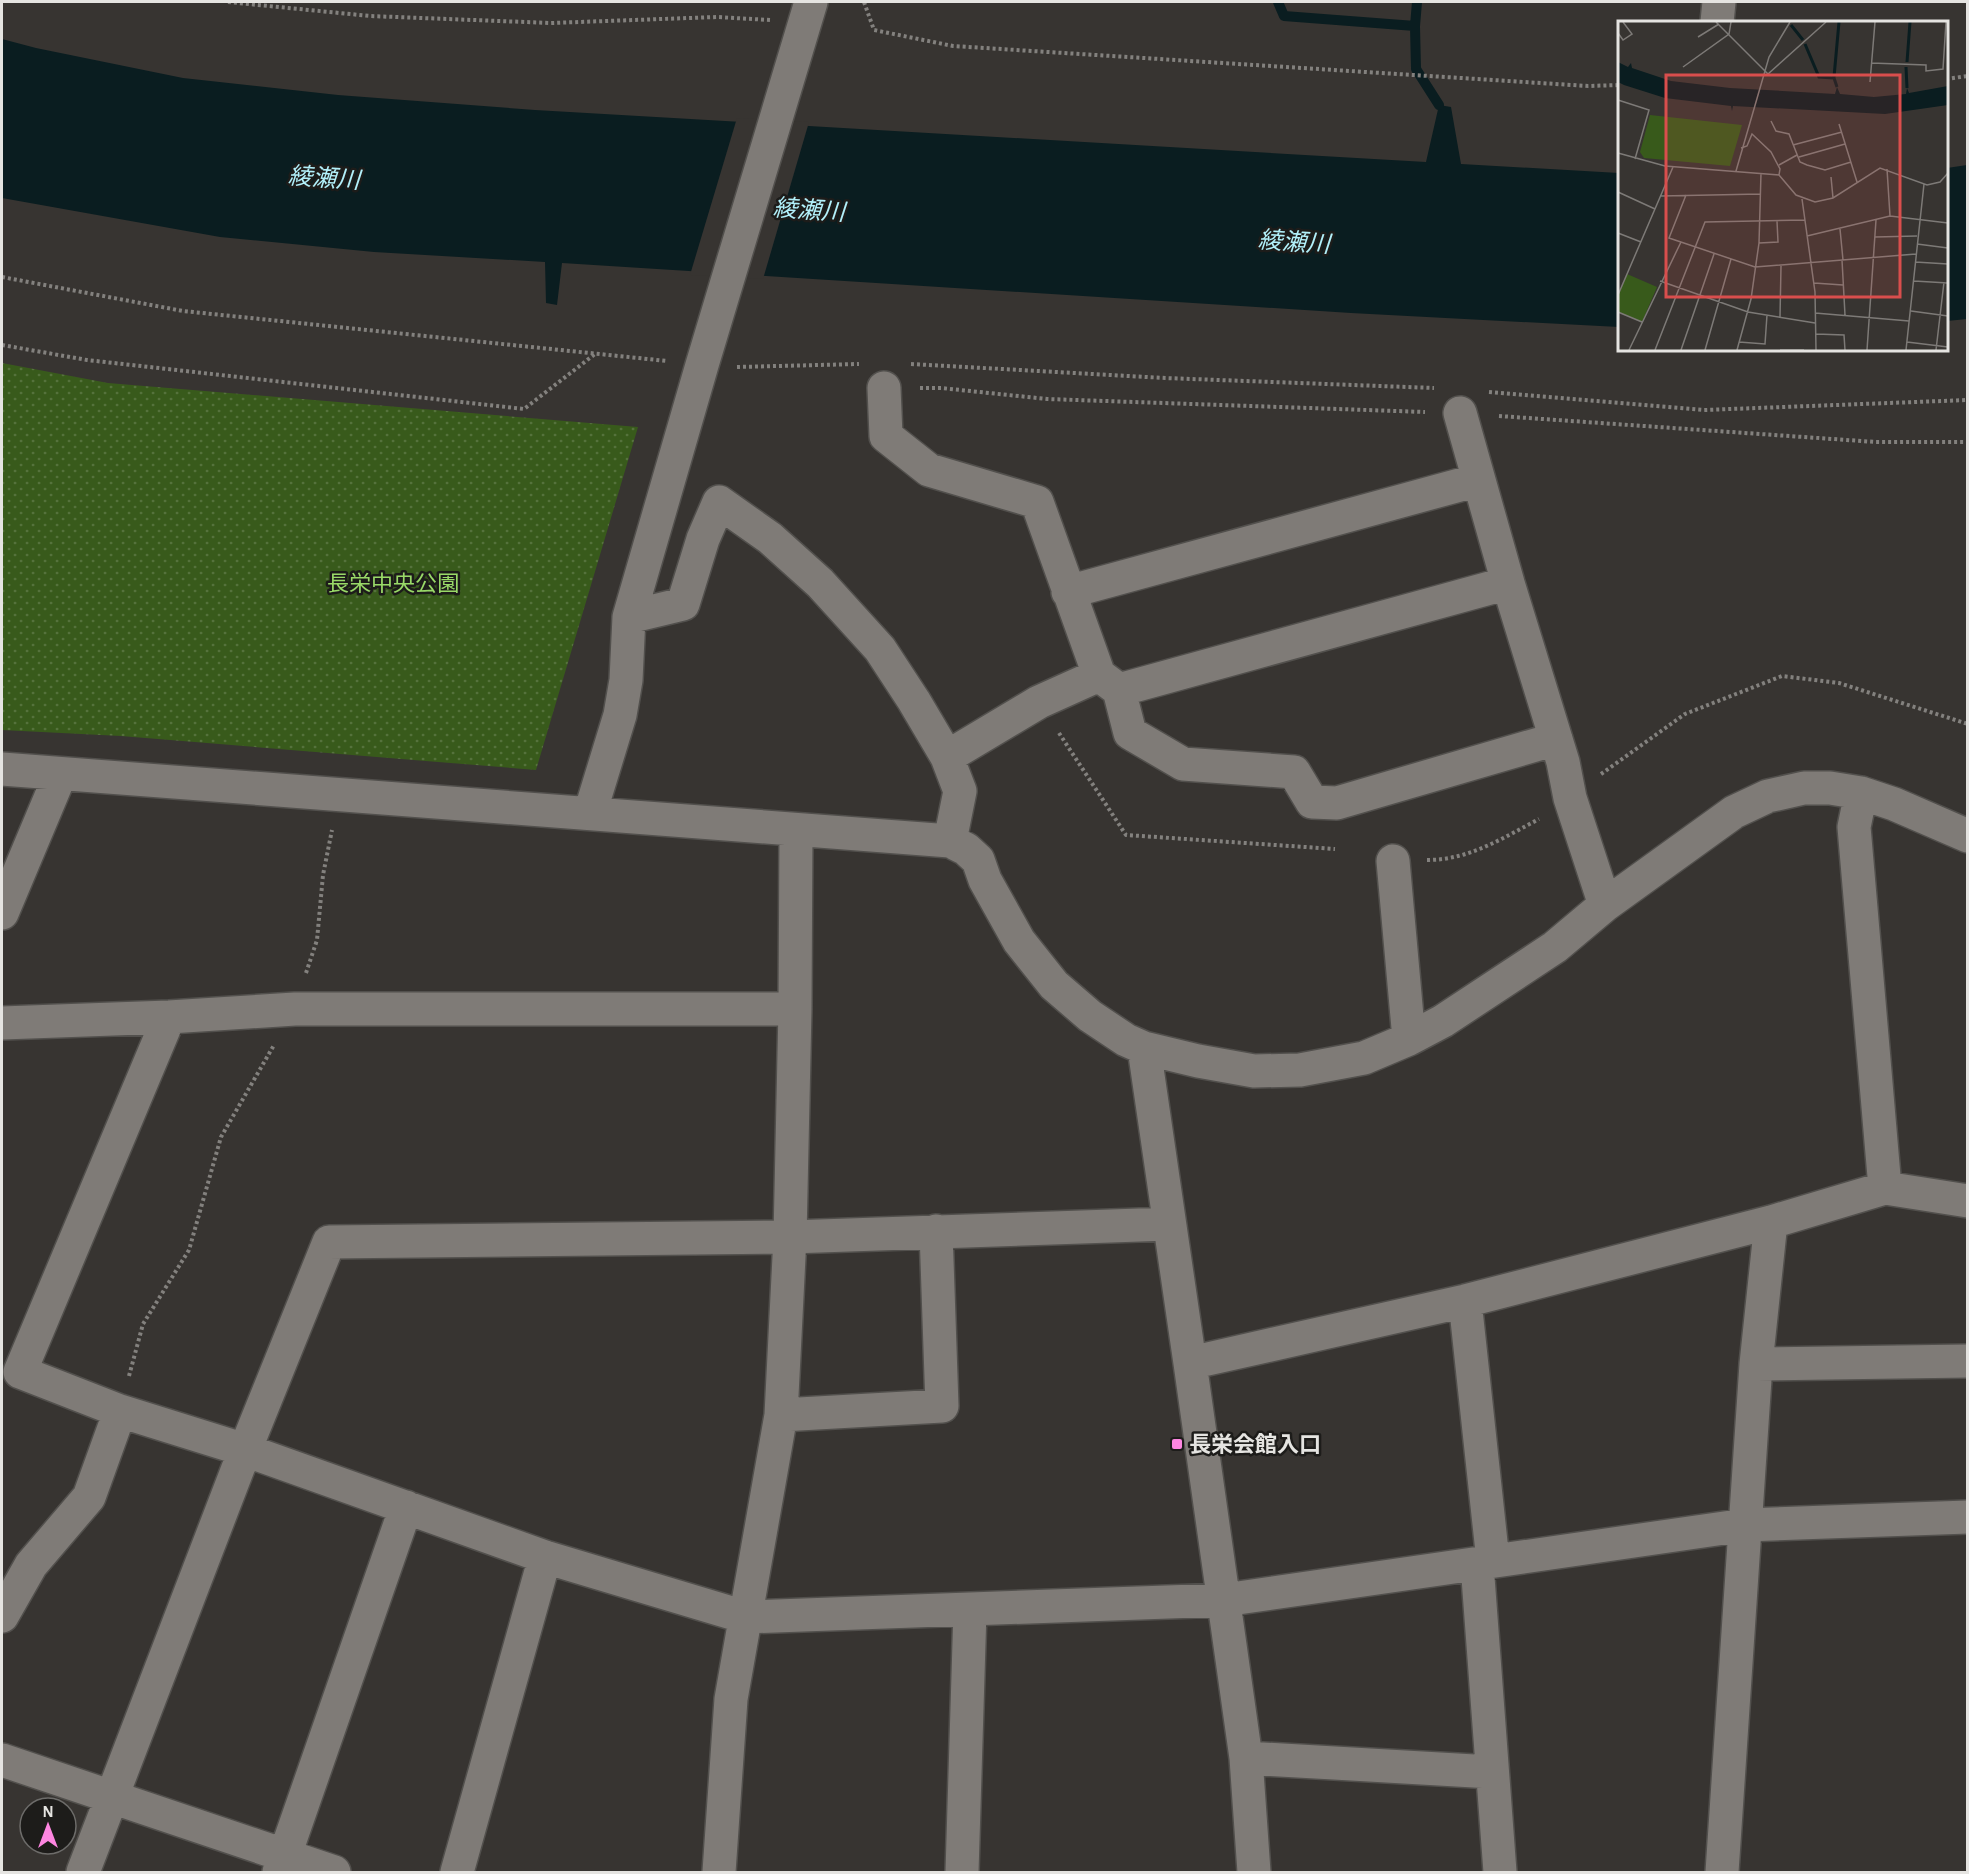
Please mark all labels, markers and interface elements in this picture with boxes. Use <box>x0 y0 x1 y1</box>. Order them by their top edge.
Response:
inset map <box>1618 21 1948 351</box>
water label: 綾瀬川 <box>287 163 364 194</box>
water label: 綾瀬川 <box>772 195 849 226</box>
water label: 綾瀬川 <box>1257 227 1334 258</box>
park label: 長栄中央公園 <box>327 572 459 595</box>
place label: 長栄会館入口 <box>1189 1433 1321 1456</box>
marker: 長栄会館入口 <box>1170 1437 1184 1451</box>
north arrow <box>18 1796 78 1856</box>
text: N <box>42 1804 54 1820</box>

